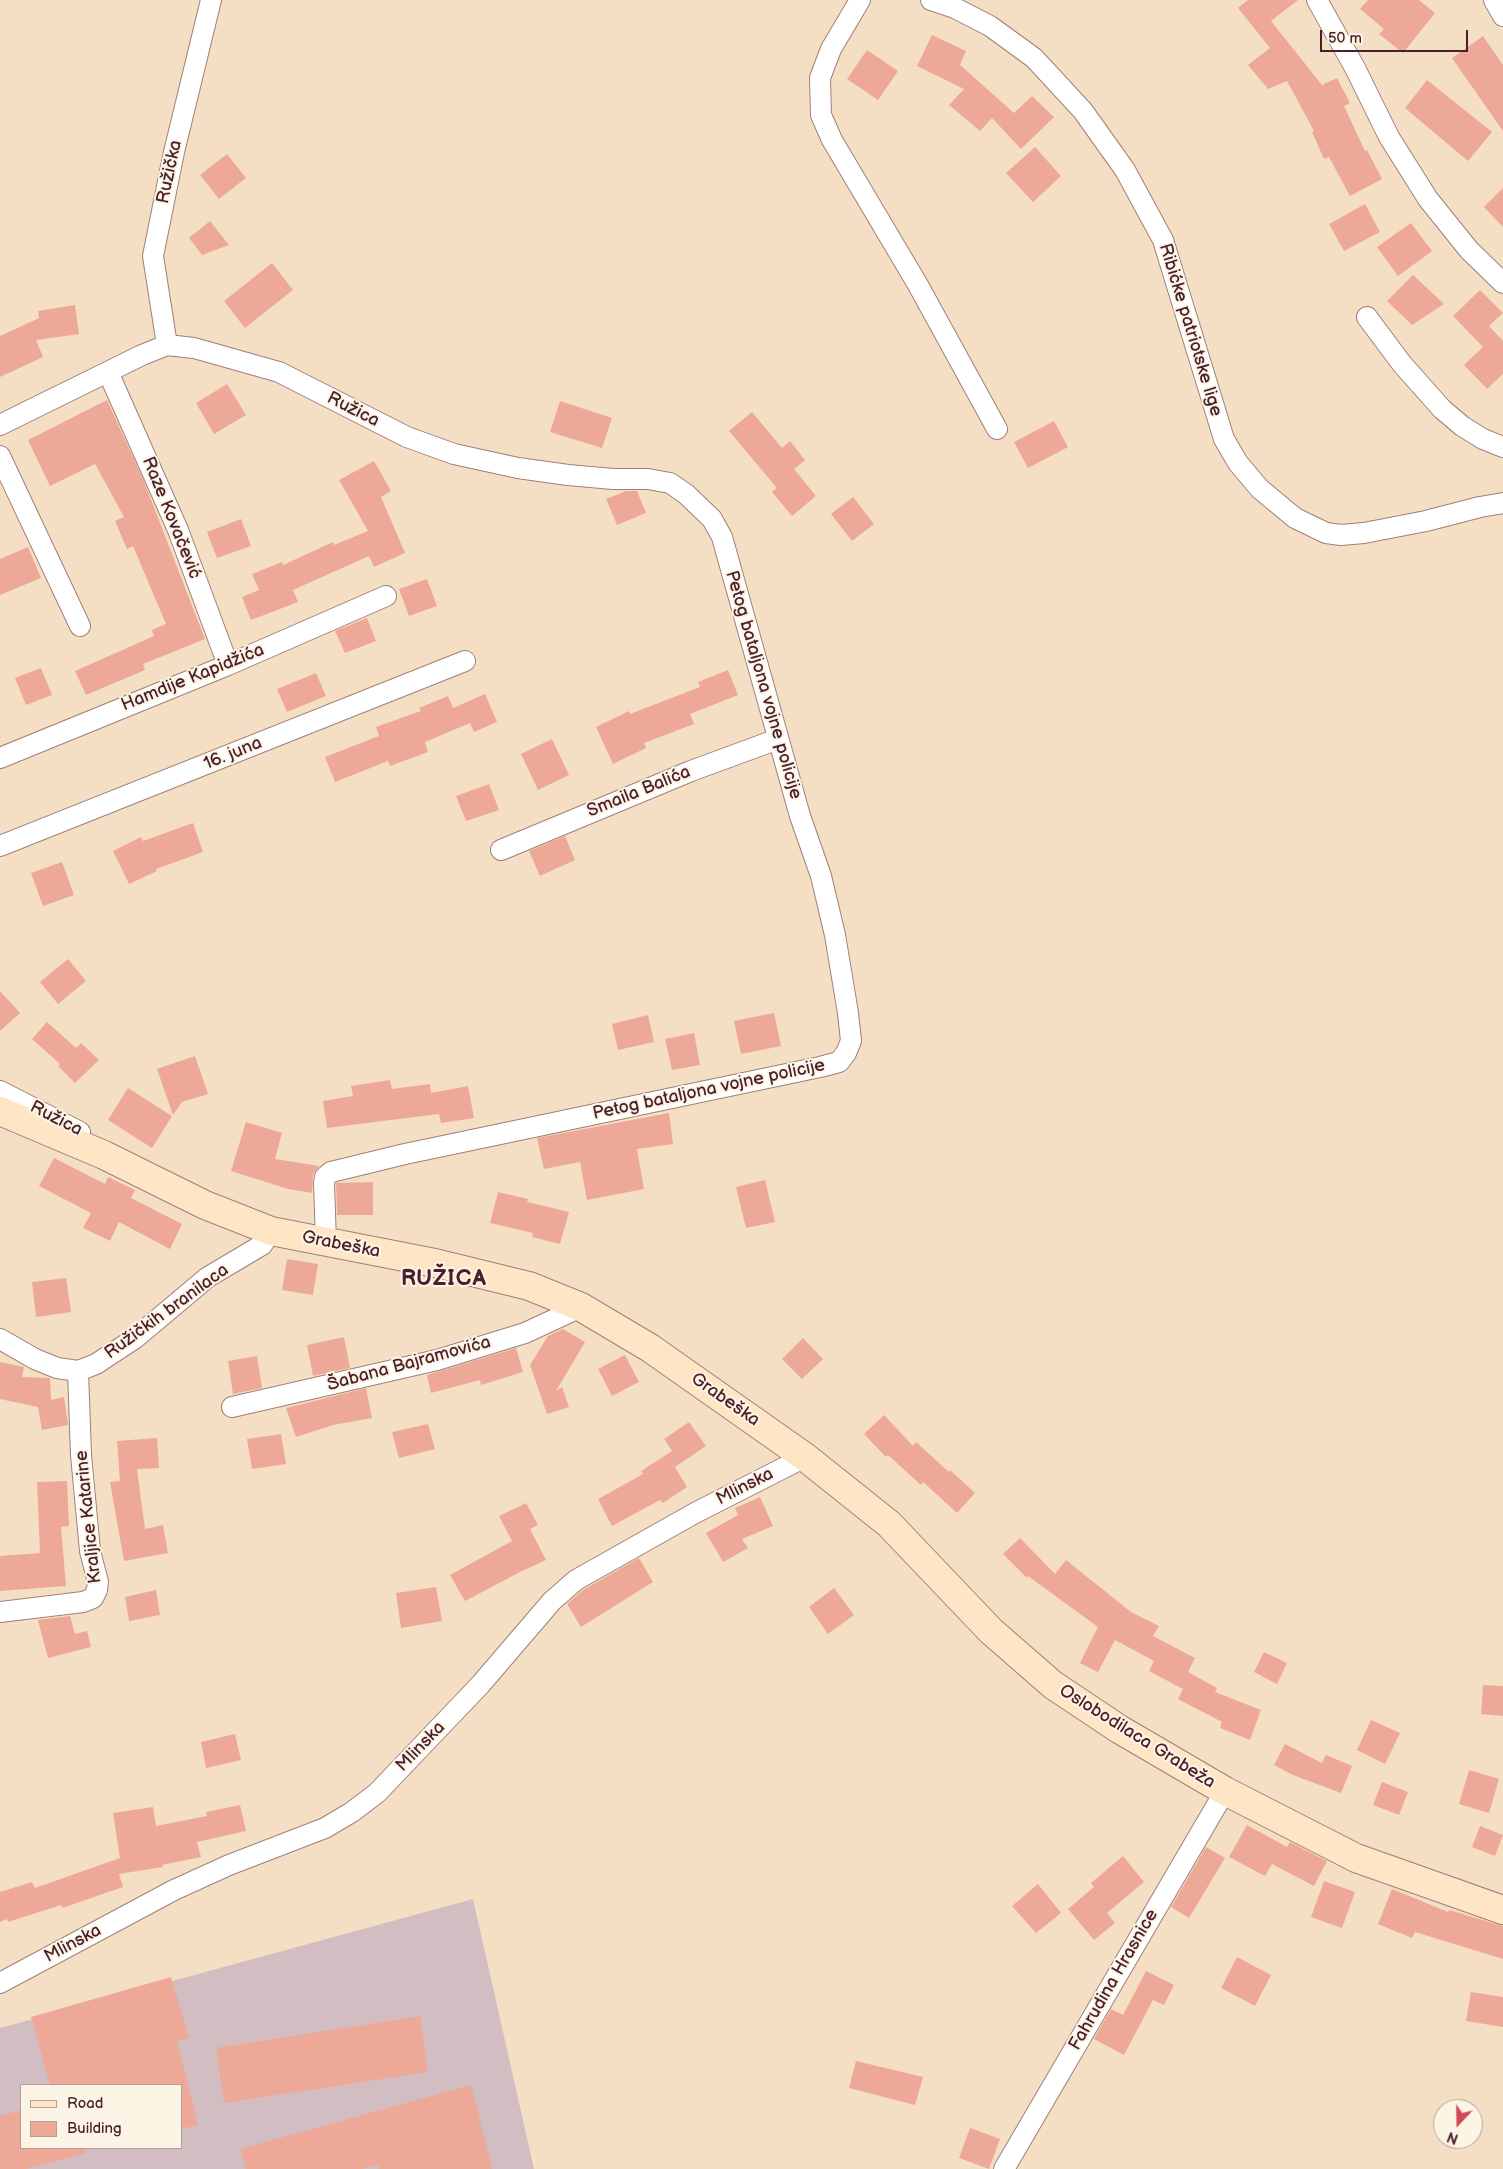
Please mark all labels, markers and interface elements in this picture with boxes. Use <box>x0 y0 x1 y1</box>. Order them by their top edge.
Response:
scale bar <box>1323 20 1470 52</box>
text: 50 m <box>1328 29 1362 48</box>
street label: Ružička <box>153 138 187 206</box>
street label: Ribićke patriotske lige <box>1153 241 1227 419</box>
street label: Ružica <box>323 388 383 432</box>
street label: Raze Kovačević <box>137 454 205 582</box>
street label: Petog bataljona vojne policije <box>720 568 806 802</box>
street label: Hamdije Kapidžića <box>118 639 268 717</box>
street label: 16. juna <box>201 733 265 775</box>
street label: Smaila Balića <box>584 761 694 823</box>
street label: Petog bataljona vojne policije <box>591 1055 827 1125</box>
street label: Ružica <box>26 1097 86 1141</box>
street label: Grabeška <box>300 1227 382 1263</box>
street label: Ružičkih branilaca <box>101 1260 233 1364</box>
district label: RUŽICA <box>400 1266 488 1292</box>
street label: Šabana Bajramovića <box>325 1332 493 1396</box>
street label: Grabeška <box>686 1368 764 1432</box>
street label: Kraljice Katarine <box>71 1449 107 1585</box>
street label: Mlinska <box>713 1463 777 1511</box>
street label: Oslobodilaca Grabeža <box>1055 1680 1219 1794</box>
street label: Mlinska <box>392 1717 450 1777</box>
street label: Fahrudina Hrasnice <box>1065 1905 1163 2055</box>
street label: Mlinska <box>41 1920 105 1968</box>
legend <box>20 2084 182 2149</box>
text: Road <box>67 2094 103 2113</box>
north arrow <box>1433 2099 1483 2149</box>
text: Building <box>67 2119 122 2138</box>
text: N <box>1445 2128 1461 2147</box>

